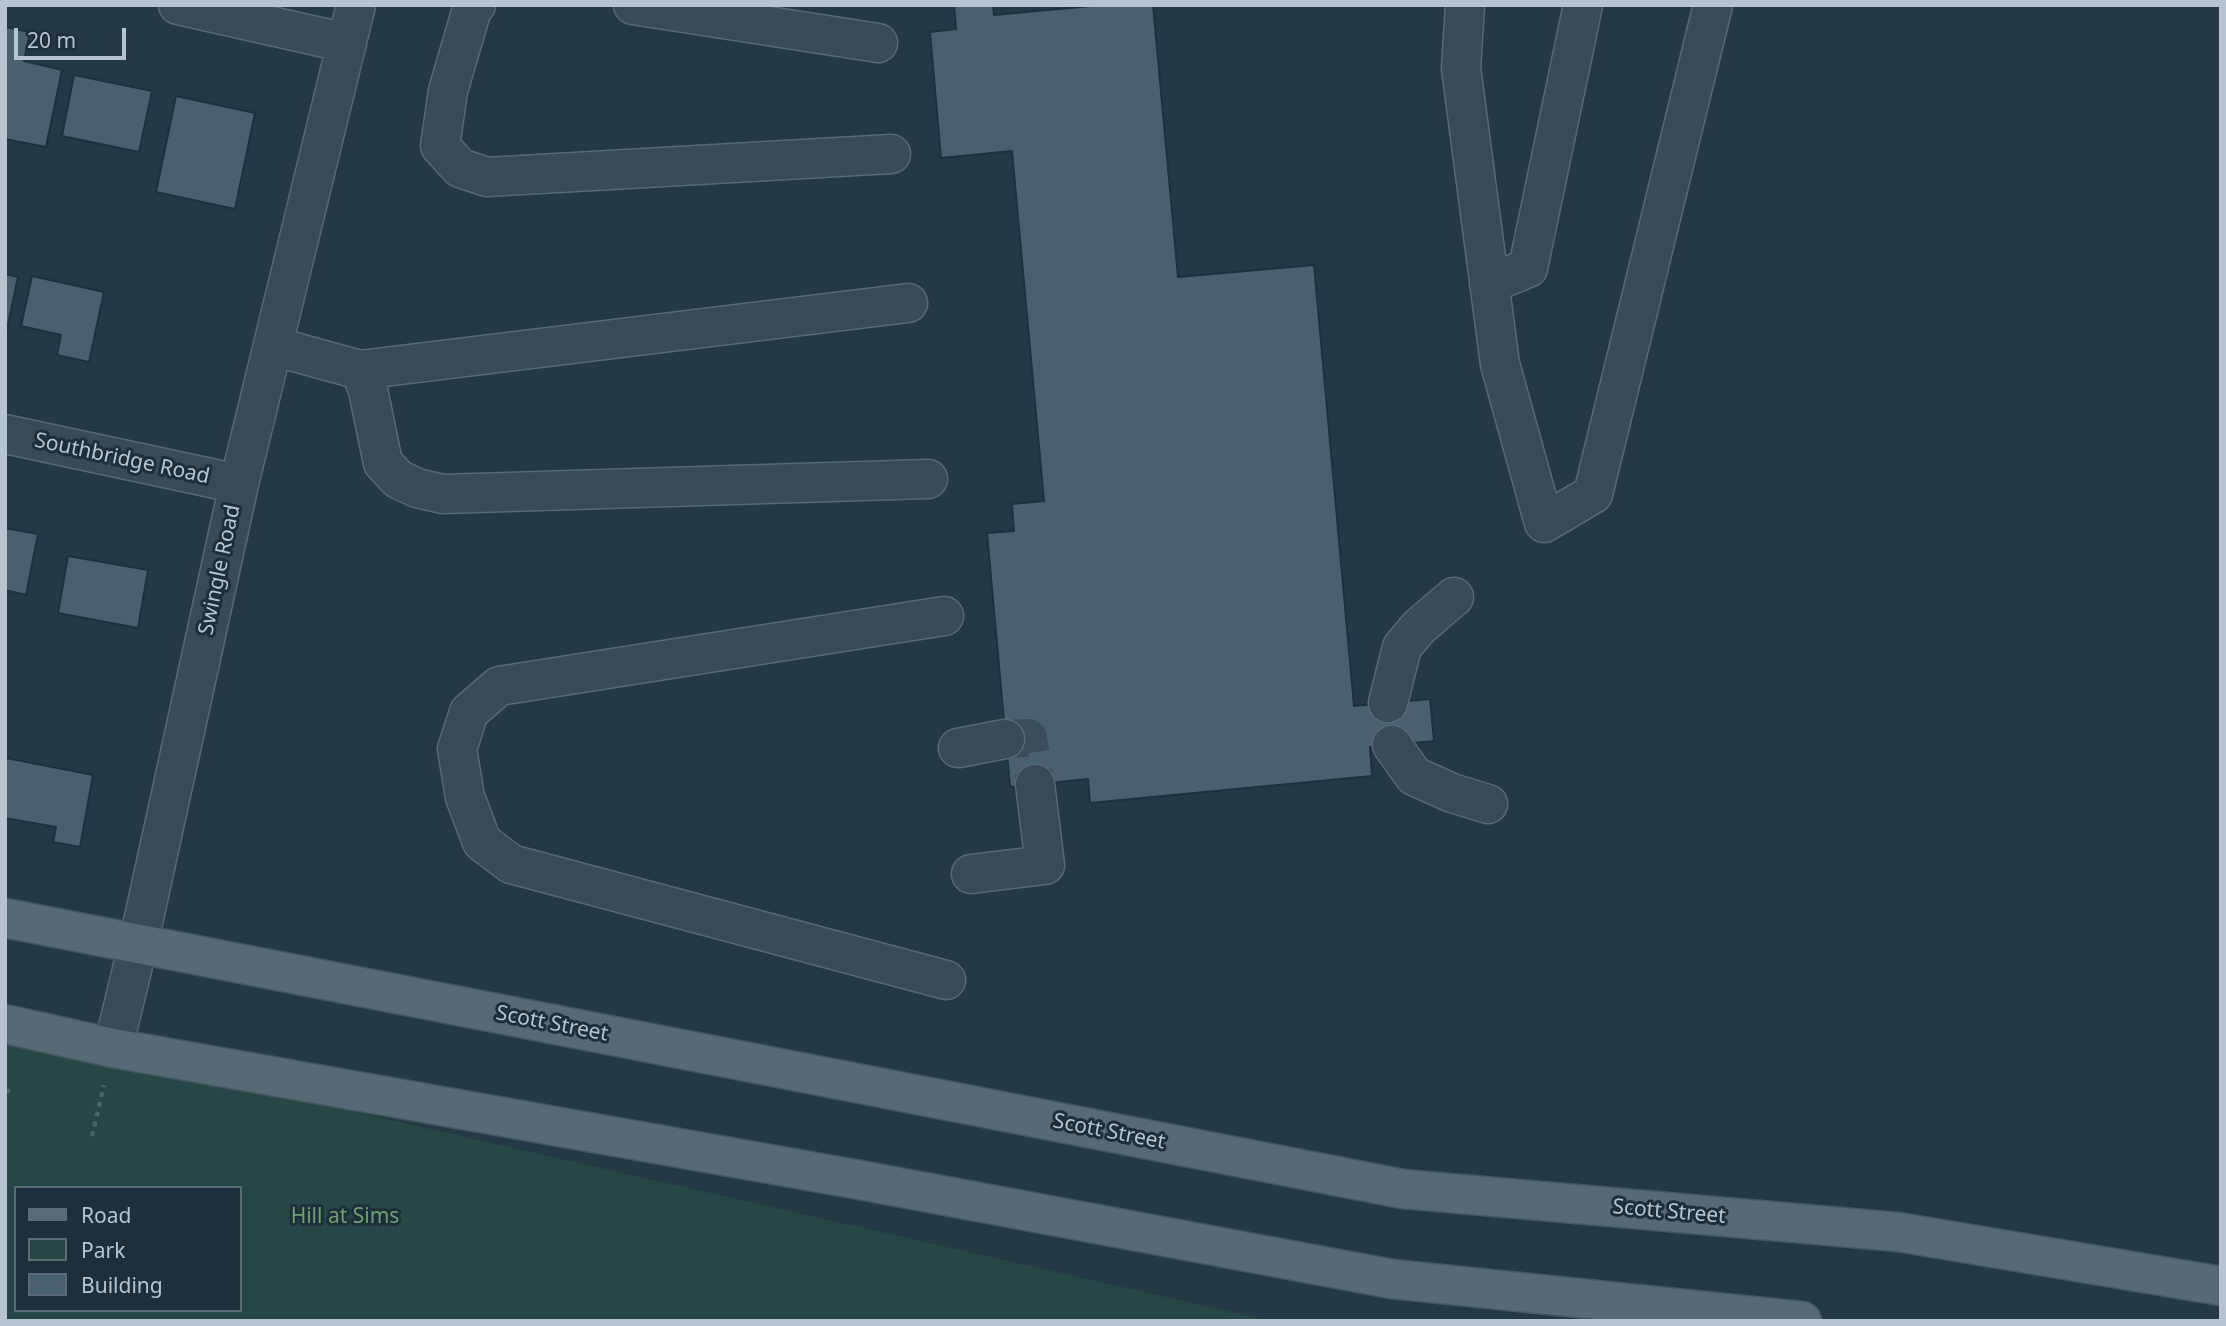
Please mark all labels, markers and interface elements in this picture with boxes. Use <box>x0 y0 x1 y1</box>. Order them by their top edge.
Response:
scale bar <box>18 14 130 58</box>
text: 20 m <box>27 26 76 54</box>
street label: Southbridge Road <box>32 428 212 490</box>
street label: Swingle Road <box>194 503 246 637</box>
street label: Scott Street <box>494 1001 610 1047</box>
street label: Scott Street <box>1051 1109 1167 1155</box>
legend <box>14 1186 242 1312</box>
street label: Scott Street <box>1611 1194 1727 1230</box>
text: Road <box>81 1201 131 1229</box>
park label: Hill at Sims <box>291 1204 399 1230</box>
text: Park <box>81 1236 125 1264</box>
text: Building <box>81 1271 163 1299</box>

